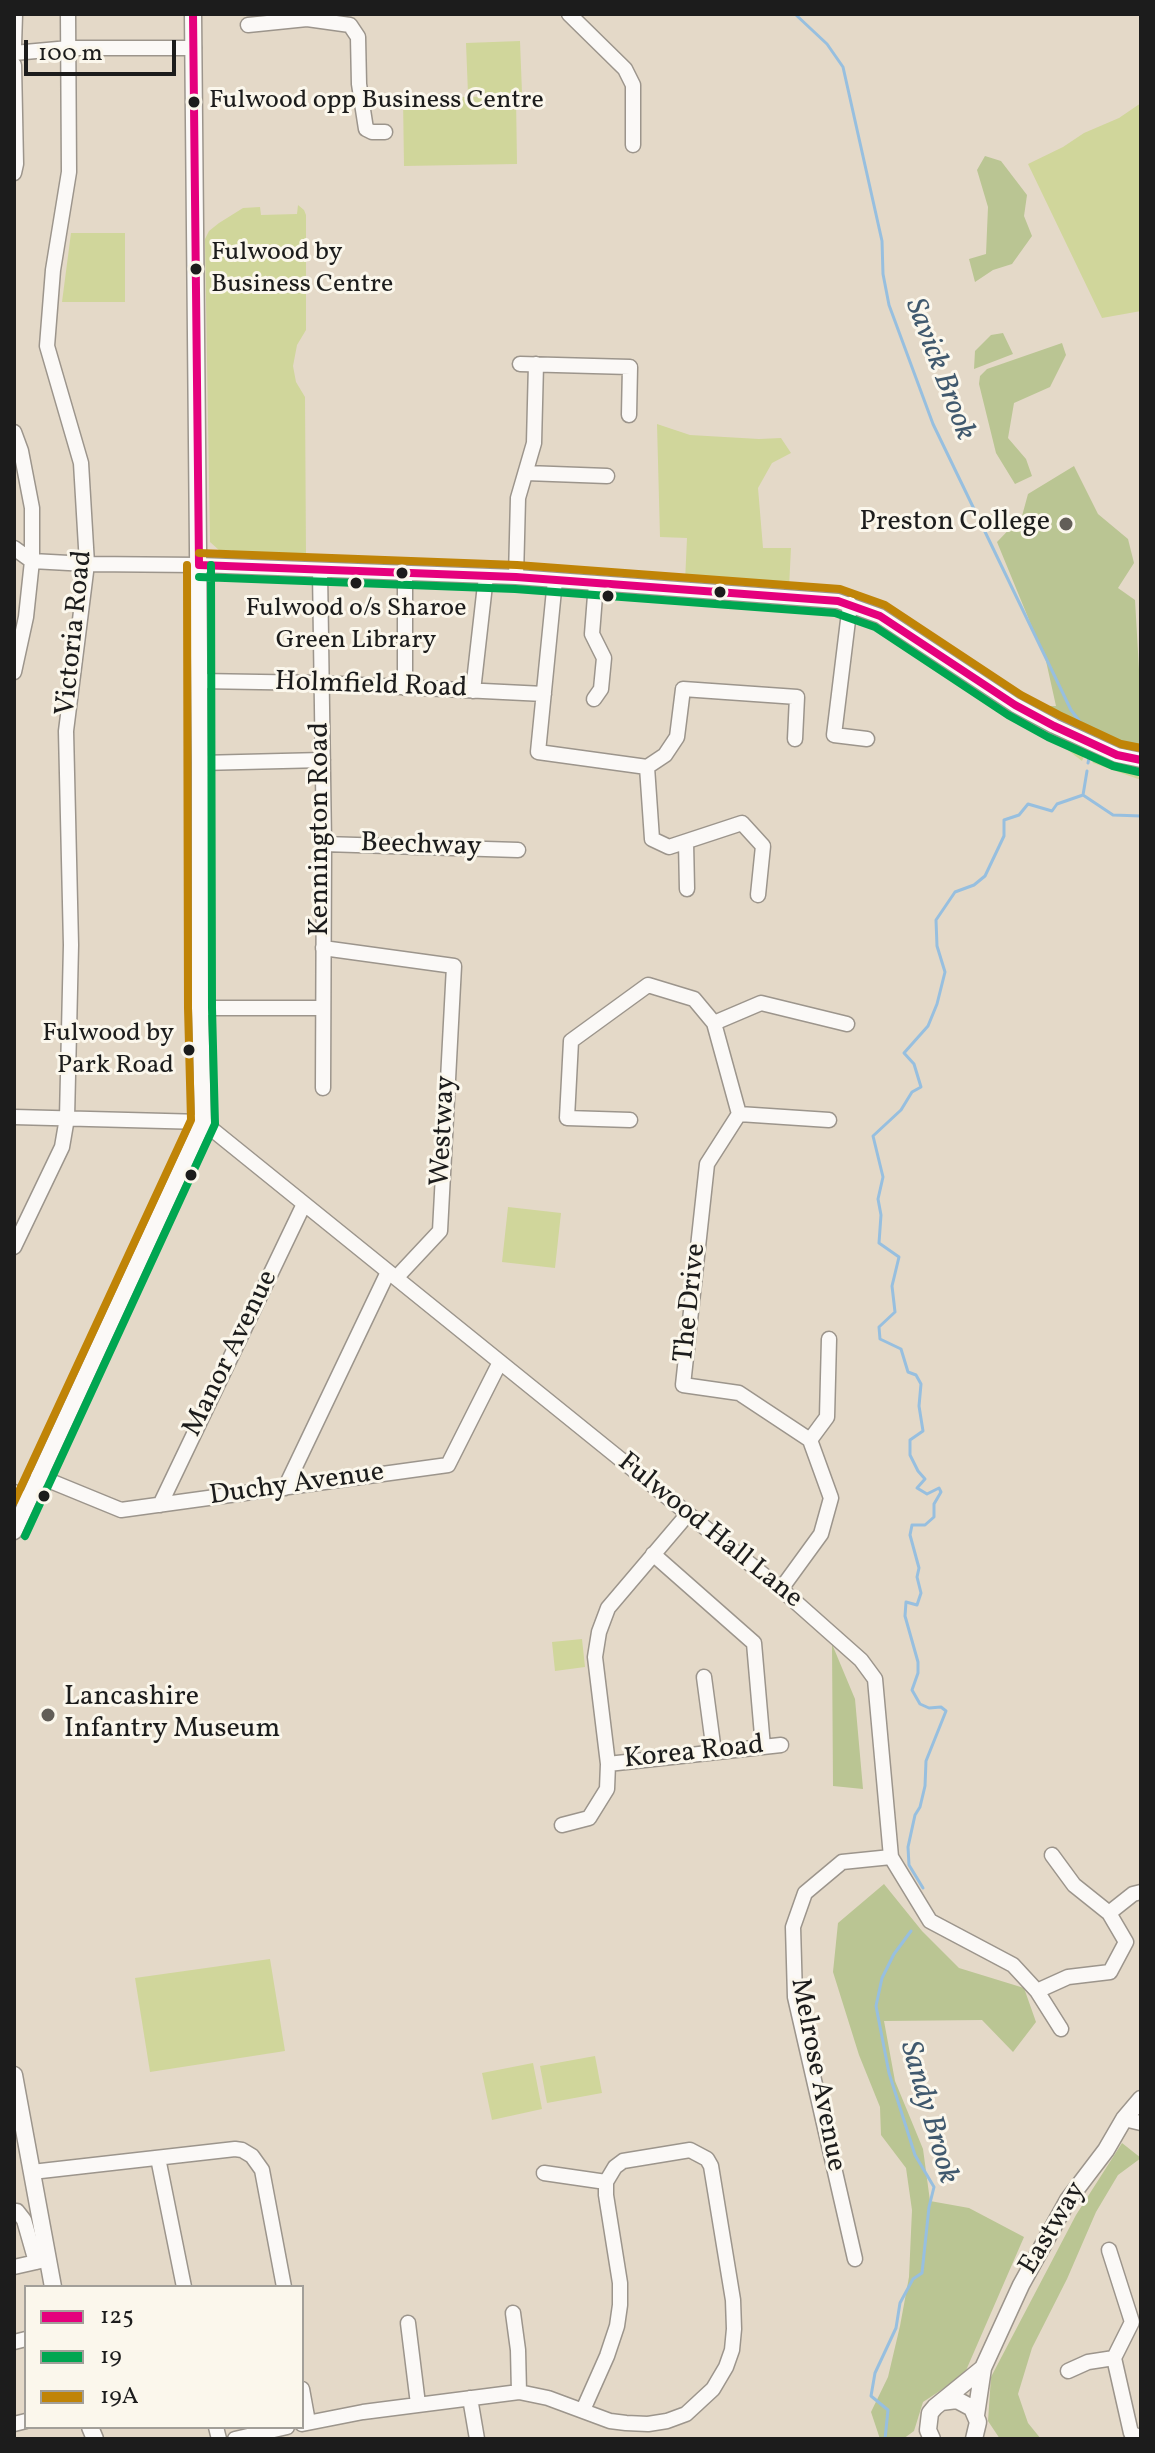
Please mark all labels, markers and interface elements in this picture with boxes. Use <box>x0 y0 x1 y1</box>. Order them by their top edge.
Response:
scale bar <box>28 24 180 74</box>
text: 100 m <box>38 37 103 71</box>
place label: Fulwood opp Business Centre <box>209 86 544 118</box>
marker: Fulwood opp Business Centre <box>186 94 202 110</box>
place label: Fulwood by Business Centre <box>211 238 393 300</box>
marker: Fulwood by Business Centre <box>188 261 204 277</box>
water label: Savick Brook <box>895 294 981 446</box>
place label: Preston College <box>859 507 1050 541</box>
marker: Preston College <box>1057 515 1075 533</box>
street label: Victoria Road <box>51 549 101 717</box>
unlabelled marker <box>394 565 410 581</box>
marker: Fulwood o/s Sharoe Green Library <box>348 575 364 591</box>
unlabelled marker <box>712 584 728 600</box>
unlabelled marker <box>600 588 616 604</box>
place label: Fulwood o/s Sharoe Green Library <box>245 594 467 656</box>
street label: Holmfield Road <box>274 667 468 707</box>
street label: Kennington Road <box>305 722 339 936</box>
street label: Beechway <box>360 828 482 866</box>
place label: Fulwood by Park Road <box>42 1019 174 1080</box>
marker: Fulwood by Park Road <box>181 1042 197 1058</box>
street label: Westway <box>425 1075 465 1187</box>
unlabelled marker <box>183 1167 199 1183</box>
street label: The Drive <box>669 1242 715 1364</box>
street label: Manor Avenue <box>177 1265 287 1443</box>
street label: Fulwood Hall Lane <box>610 1447 808 1617</box>
street label: Duchy Avenue <box>208 1457 386 1515</box>
unlabelled marker <box>36 1488 52 1504</box>
place label: Lancashire Infantry Museum <box>64 1682 280 1748</box>
marker: Lancashire Infantry Museum <box>39 1706 57 1724</box>
street label: Korea Road <box>622 1730 766 1778</box>
street label: Melrose Avenue <box>781 1975 851 2175</box>
water label: Sandy Brook <box>889 2038 965 2188</box>
street label: Eastway <box>1013 2176 1095 2282</box>
legend <box>24 2285 304 2429</box>
text: 125 <box>100 2300 134 2334</box>
text: 19 <box>100 2340 122 2374</box>
text: 19A <box>100 2380 139 2414</box>

